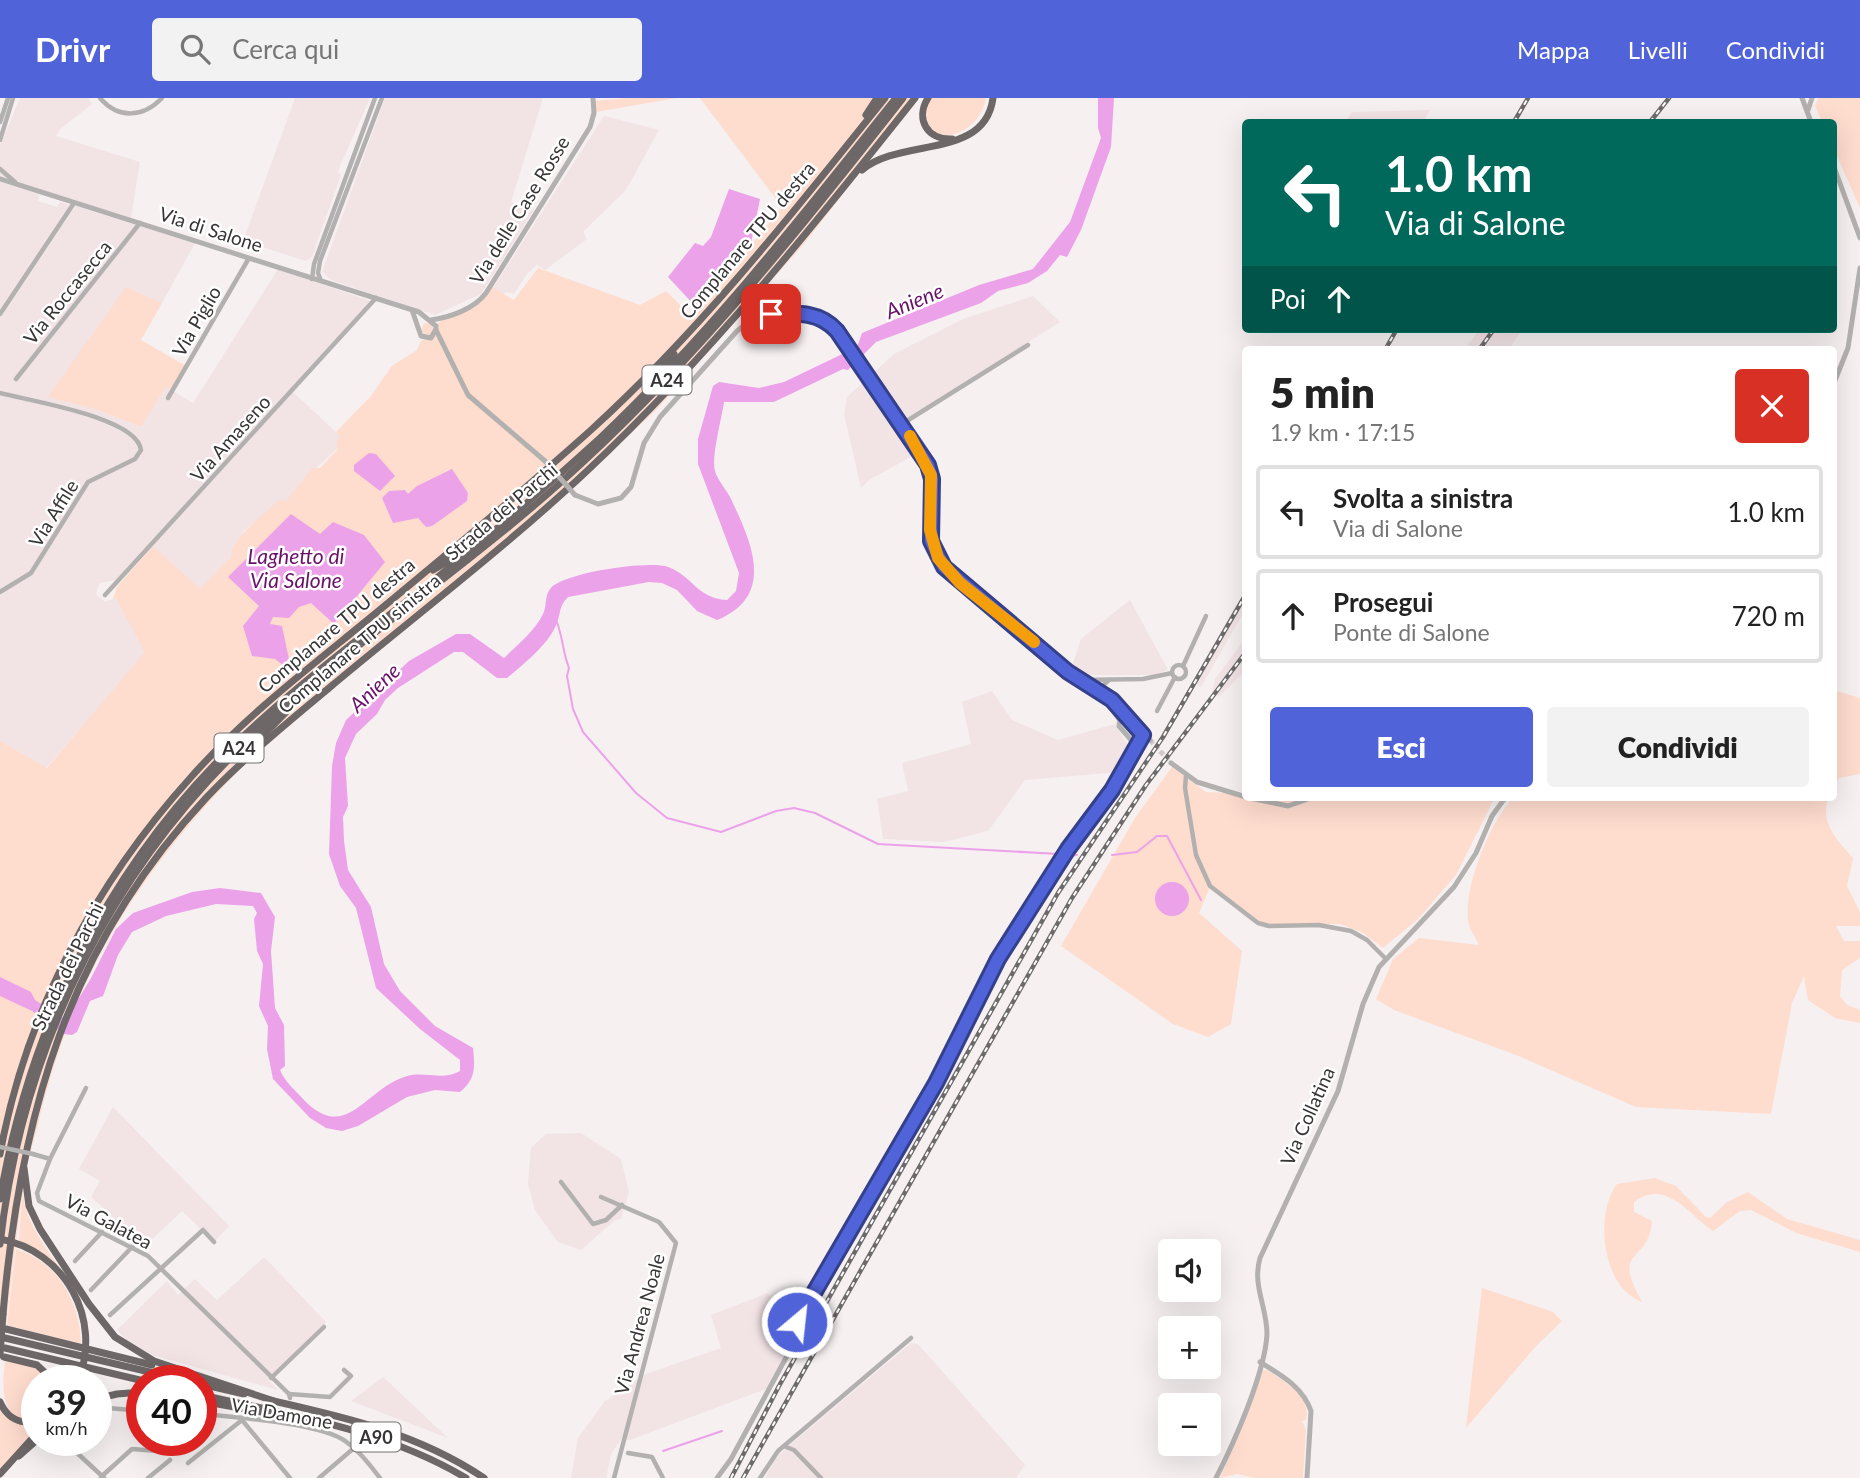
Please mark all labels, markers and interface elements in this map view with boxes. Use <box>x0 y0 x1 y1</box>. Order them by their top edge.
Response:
search box <box>152 18 642 81</box>
text: Drivr <box>35 29 110 69</box>
icon: search <box>176 30 214 68</box>
text: Cerca qui <box>232 33 339 65</box>
text: Mappa <box>1517 35 1590 64</box>
text: Livelli <box>1628 35 1688 64</box>
text: Condividi <box>1726 35 1825 64</box>
street label: Via delle Case Rosse <box>464 132 574 288</box>
text: 1.0 km <box>1385 144 1533 202</box>
icon: left <box>1270 147 1361 238</box>
street label: Complanare TPU destra <box>675 157 819 323</box>
street label: Via di Salone <box>156 201 266 257</box>
text: Via di Salone <box>1385 203 1566 242</box>
street label: Via Roccasecca <box>18 235 116 349</box>
water label: Aniene <box>880 277 947 323</box>
icon: ahead <box>1320 280 1358 318</box>
street label: Via Piglio <box>167 282 225 360</box>
text: Poi <box>1270 283 1306 315</box>
pin <box>741 284 801 344</box>
icon: arrive <box>752 295 790 333</box>
road number: A24 <box>642 366 692 394</box>
text: 5 min <box>1270 367 1375 417</box>
button: close <box>1735 369 1809 443</box>
street label: Via Amaseno <box>185 390 275 486</box>
text: 1.9 km · 17:15 <box>1270 418 1415 446</box>
street label: Strada dei Parchi <box>440 457 562 565</box>
street label: Via Affile <box>23 475 83 551</box>
text: Svolta a sinistra <box>1333 482 1513 514</box>
icon: left <box>1274 493 1312 531</box>
text: 1.0 km <box>1727 496 1805 528</box>
text: Via di Salone <box>1333 514 1463 542</box>
water label: Laghetto di Via Salone <box>248 543 345 592</box>
street label: Complanare TPU destra <box>253 553 419 697</box>
street label: Complanare TPU sinistra <box>273 568 445 718</box>
text: Prosegui <box>1333 586 1433 618</box>
icon: ahead <box>1274 597 1312 635</box>
text: 720 m <box>1732 600 1805 632</box>
text: Ponte di Salone <box>1333 618 1490 646</box>
water label: Aniene <box>343 657 405 717</box>
button: Esci <box>1270 707 1533 787</box>
button: Condividi <box>1547 707 1809 787</box>
road number: A24 <box>215 734 264 762</box>
street label: Strada dei Parchi <box>26 898 108 1034</box>
street label: Via Collatina <box>1275 1063 1339 1169</box>
street label: Via Galatea <box>62 1189 156 1253</box>
map controls <box>1158 1239 1221 1456</box>
button: sound <box>1158 1239 1221 1302</box>
street label: Via Andrea Noale <box>609 1251 669 1397</box>
position arrow <box>760 1285 834 1359</box>
button: + <box>1158 1316 1221 1379</box>
speed limit sign: 40 <box>126 1365 217 1456</box>
text: 39 <box>46 1380 87 1422</box>
street label: Via Damone <box>230 1393 334 1433</box>
button: − <box>1158 1393 1221 1456</box>
text: km/h <box>45 1417 88 1439</box>
road number: A90 <box>352 1422 400 1452</box>

